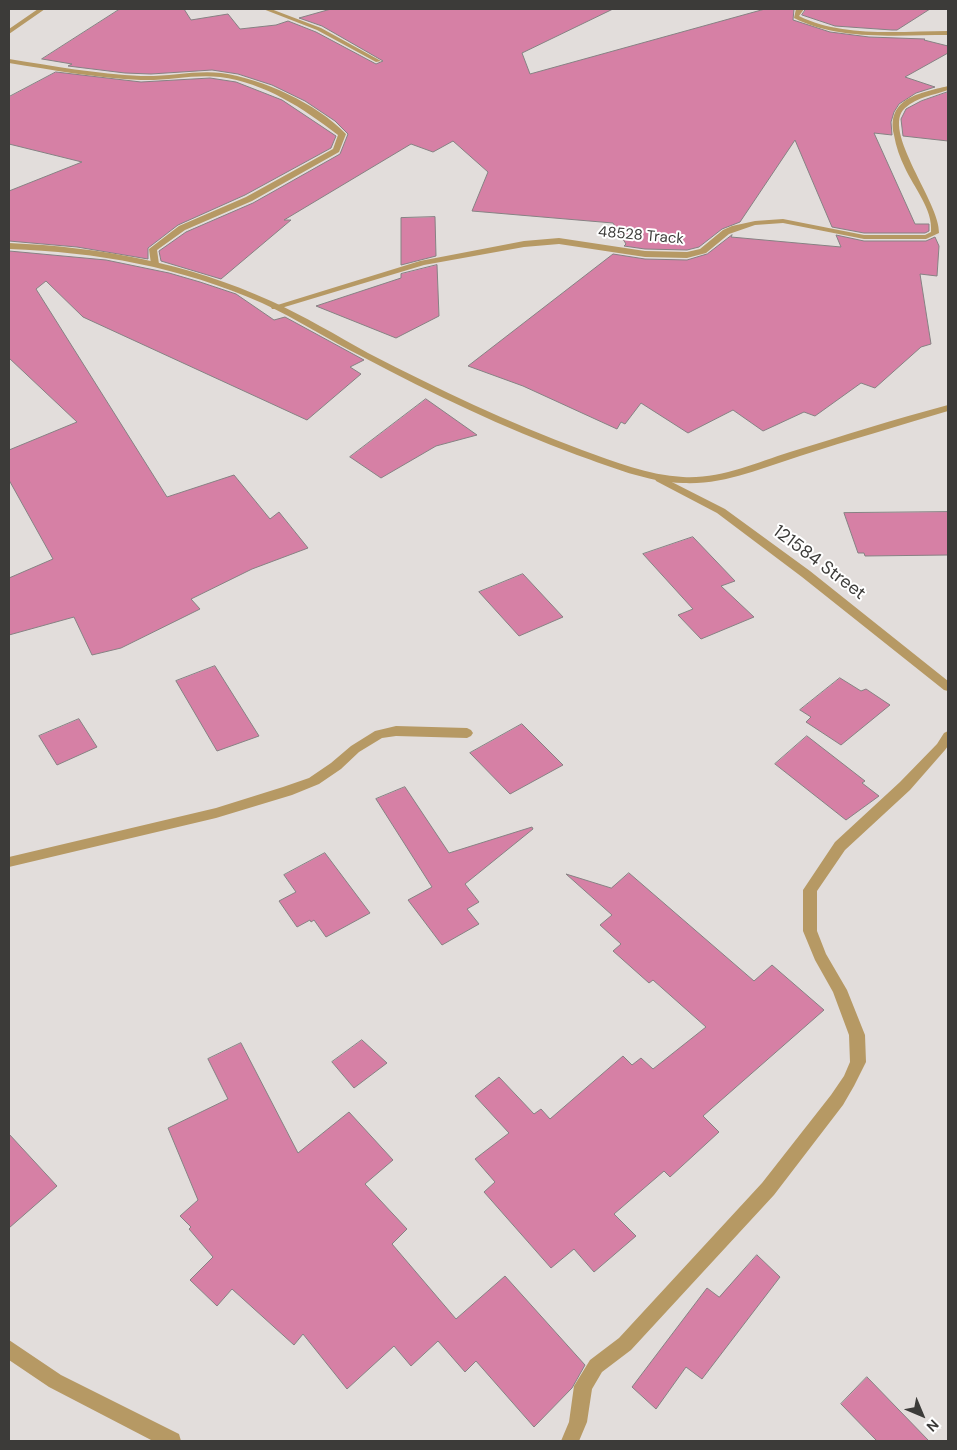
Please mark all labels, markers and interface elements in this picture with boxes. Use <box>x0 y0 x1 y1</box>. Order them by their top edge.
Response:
street label: 48528 Track <box>597 223 685 249</box>
street label: 121584 Street <box>768 521 870 605</box>
north arrow <box>897 1390 947 1440</box>
text: N <box>923 1416 943 1436</box>

